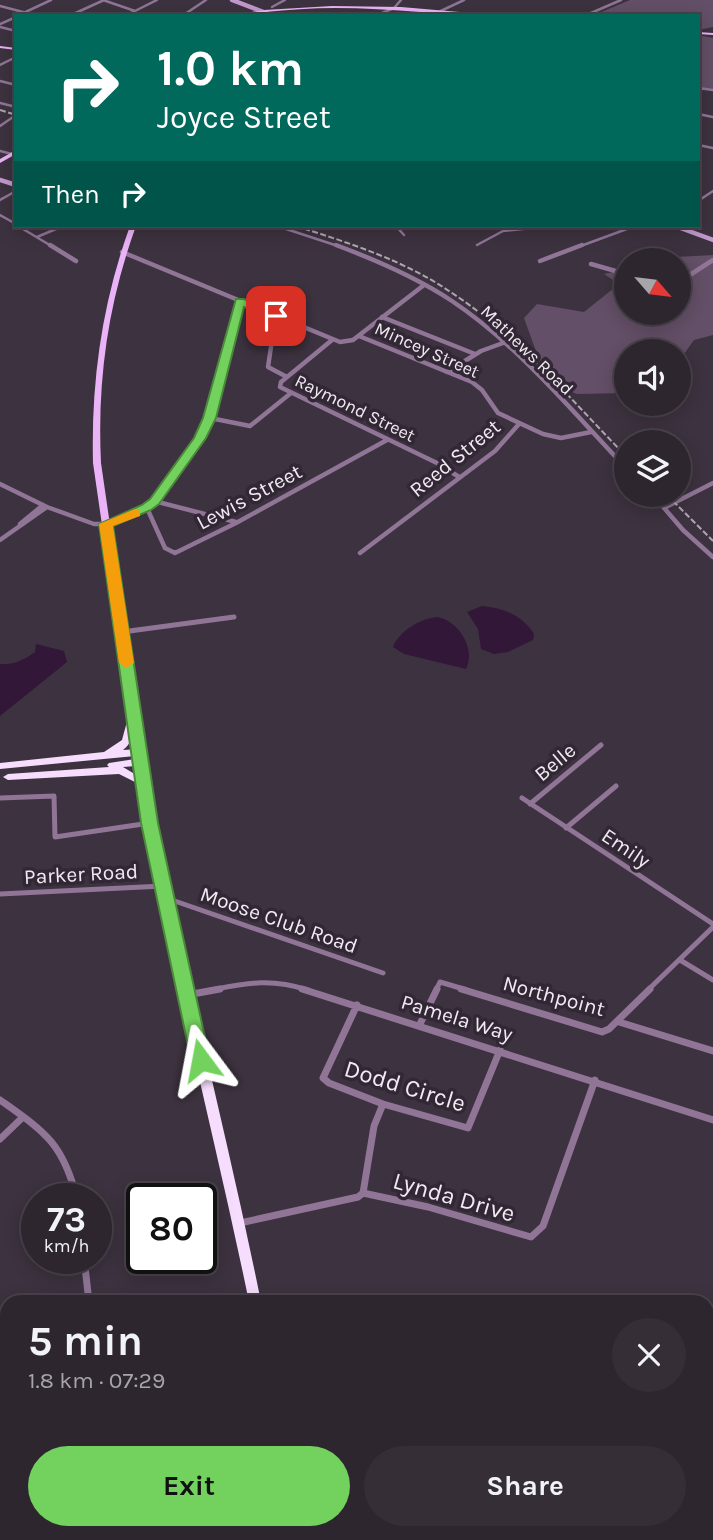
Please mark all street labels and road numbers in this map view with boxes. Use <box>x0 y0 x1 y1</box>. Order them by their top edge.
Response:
street label: Mathews Road <box>476 300 578 400</box>
street label: Mincey Street <box>371 317 483 383</box>
street label: Raymond Street <box>291 369 419 447</box>
street label: Reed Street <box>405 414 505 502</box>
street label: Lewis Street <box>192 459 306 535</box>
street label: Belle <box>530 738 580 786</box>
street label: Emily <box>597 823 655 873</box>
street label: Parker Road <box>23 859 139 889</box>
street label: Moose Club Road <box>197 882 361 958</box>
street label: Northpoint <box>500 971 608 1021</box>
street label: Pamela Way <box>398 990 516 1046</box>
street label: Dodd Circle <box>341 1054 469 1118</box>
street label: Lynda Drive <box>390 1166 518 1228</box>

